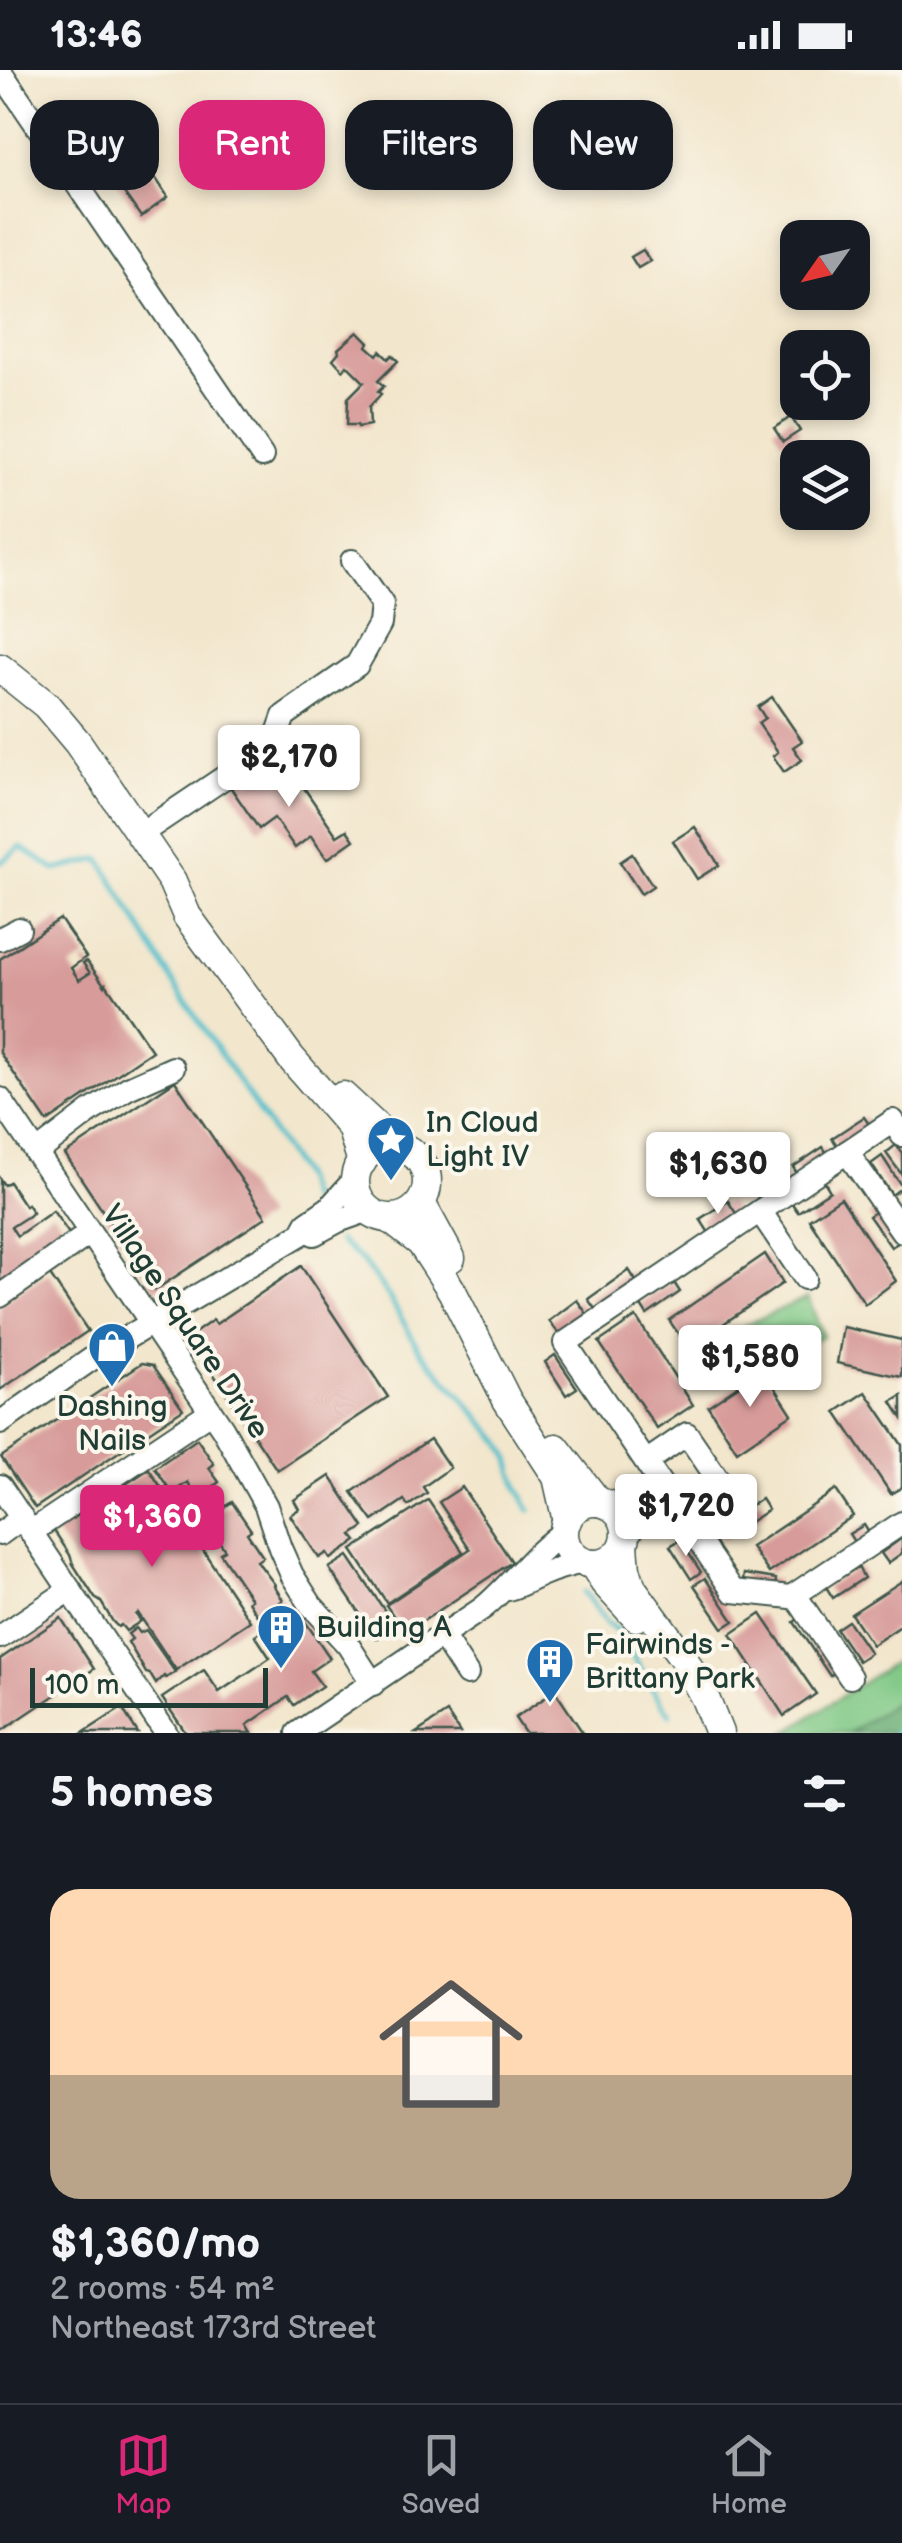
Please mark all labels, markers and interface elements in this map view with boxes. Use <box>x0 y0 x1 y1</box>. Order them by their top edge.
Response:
text: 13:46 <box>50 13 143 58</box>
chip: Buy <box>30 100 159 190</box>
chip: Rent <box>179 100 325 190</box>
chip: Filters <box>345 100 513 190</box>
chip: New <box>533 100 673 190</box>
north arrow <box>780 220 870 310</box>
map controls <box>780 220 870 530</box>
button: locate <box>780 330 870 420</box>
button: layers <box>780 440 870 530</box>
pin: $2,170 <box>208 725 370 810</box>
text: $2,170 <box>240 738 338 777</box>
place label: In Cloud Light IV <box>426 1105 539 1175</box>
place icon: In Cloud Light IV <box>365 1114 417 1182</box>
pin: $1,630 <box>637 1132 799 1217</box>
text: $1,630 <box>668 1145 768 1184</box>
street label: Village Square Drive <box>93 1198 277 1446</box>
shop icon: Dashing Nails <box>86 1320 138 1388</box>
pin: $1,580 <box>669 1325 831 1410</box>
text: $1,580 <box>700 1338 800 1377</box>
place label: Dashing Nails <box>56 1389 168 1459</box>
pin: $1,720 <box>605 1474 767 1559</box>
pin: $1,360 <box>71 1485 233 1570</box>
text: $1,720 <box>637 1487 735 1526</box>
text: $1,360 <box>102 1498 202 1537</box>
building icon: Building A <box>255 1602 307 1670</box>
place label: Building A <box>316 1610 452 1646</box>
place label: Fairwinds - Brittany Park <box>585 1627 755 1697</box>
building icon: Fairwinds - Brittany Park <box>524 1636 576 1704</box>
scale bar <box>30 1663 268 1708</box>
text: 100 m <box>45 1669 119 1702</box>
icon: filters <box>797 1766 852 1821</box>
text: 5 homes <box>50 1768 213 1819</box>
icon: home <box>361 1954 541 2134</box>
text: $1,360/mo <box>50 2219 260 2270</box>
text: 2 rooms · 54 m² <box>50 2270 275 2309</box>
text: Northeast 173rd Street <box>50 2309 376 2348</box>
tab: Map <box>115 2428 171 2521</box>
tab: Saved <box>402 2428 480 2521</box>
tab: Home <box>711 2428 787 2521</box>

